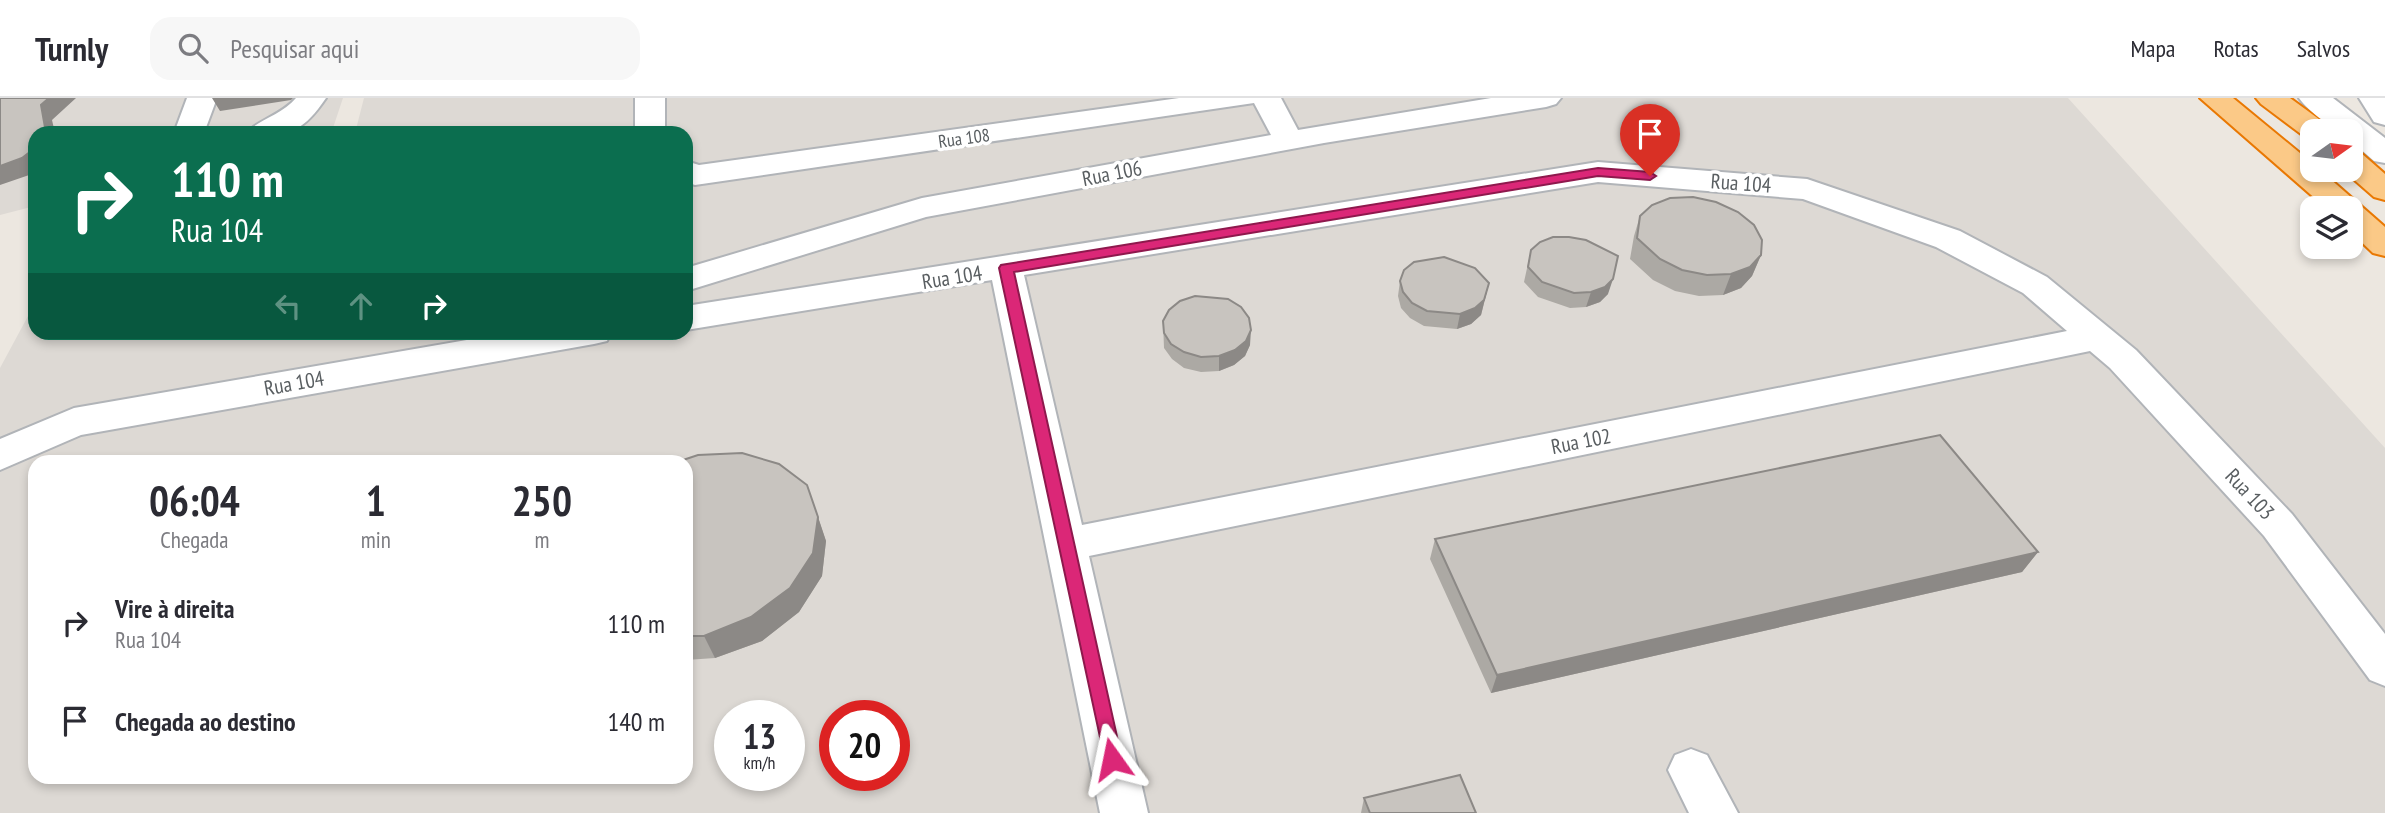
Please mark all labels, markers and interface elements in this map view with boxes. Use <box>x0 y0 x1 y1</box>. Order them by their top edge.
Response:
search box <box>150 17 640 80</box>
text: Turnly <box>35 27 108 70</box>
icon: search <box>174 29 212 67</box>
text: Pesquisar aqui <box>230 32 359 65</box>
text: Mapa <box>2131 33 2175 64</box>
text: Rotas <box>2213 33 2259 64</box>
text: Salvos <box>2297 33 2350 64</box>
pin <box>1620 104 1680 176</box>
icon: arrive <box>1631 115 1669 153</box>
north arrow <box>2300 119 2362 182</box>
map controls <box>2300 119 2363 259</box>
street label: Rua 108 <box>937 123 991 153</box>
text: 110 m <box>171 147 284 211</box>
icon: right <box>56 154 147 245</box>
street label: Rua 106 <box>1080 154 1144 192</box>
street label: Rua 104 <box>1710 167 1773 199</box>
button: layers <box>2300 196 2363 259</box>
text: Rua 104 <box>171 209 263 251</box>
street label: Rua 104 <box>920 259 984 295</box>
icon: left <box>269 287 307 325</box>
icon: ahead <box>342 287 380 325</box>
icon: right <box>415 287 453 325</box>
street label: Rua 104 <box>262 364 327 402</box>
street label: Rua 102 <box>1549 422 1613 460</box>
street label: Rua 103 <box>2220 463 2280 525</box>
text: 06:04 <box>149 473 240 528</box>
text: 1 <box>366 473 386 528</box>
text: 250 <box>512 473 572 528</box>
text: Chegada <box>160 525 229 554</box>
text: min <box>361 525 391 554</box>
text: m <box>534 525 549 554</box>
text: Vire à direita <box>115 592 234 625</box>
icon: right <box>56 604 94 642</box>
text: 110 m <box>607 607 665 640</box>
text: Rua 104 <box>115 625 181 654</box>
speed limit sign: 20 <box>819 700 910 791</box>
icon: arrive <box>56 702 94 740</box>
text: Chegada ao destino <box>115 705 296 738</box>
text: 140 m <box>607 705 665 738</box>
text: 13 <box>743 713 776 759</box>
position arrow <box>1075 722 1149 796</box>
text: km/h <box>744 751 775 774</box>

